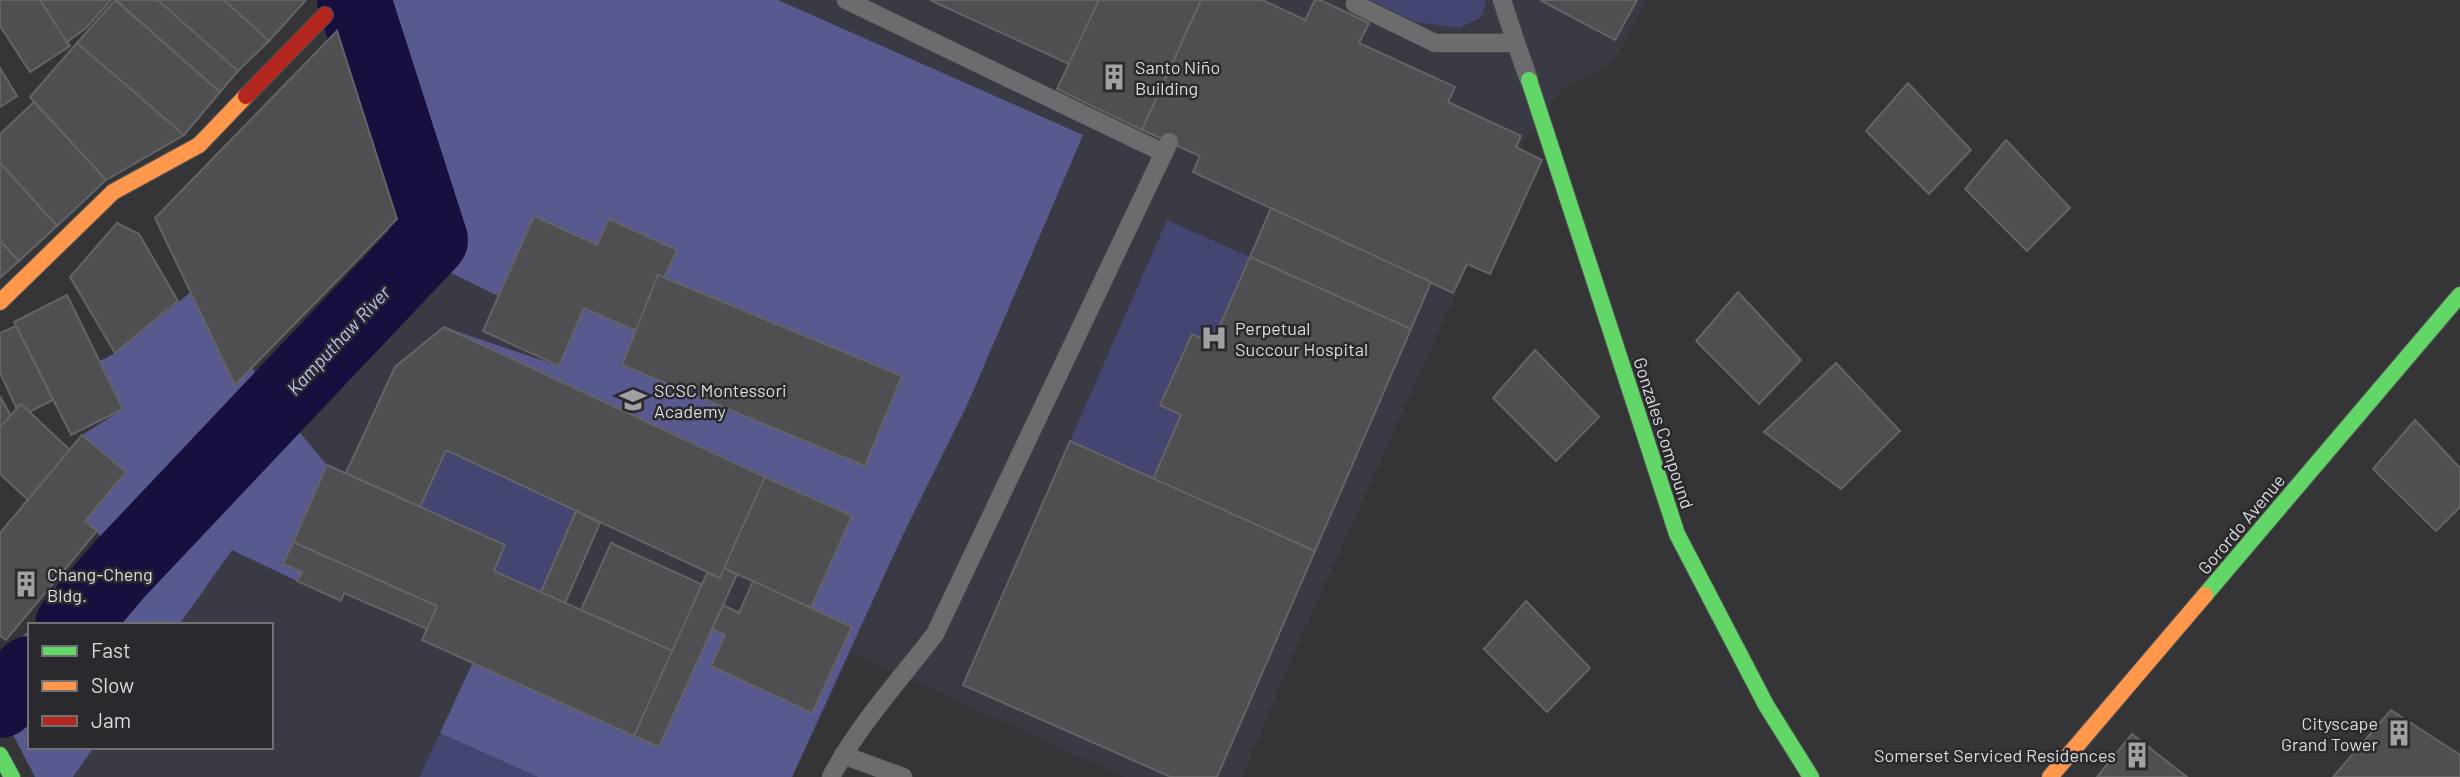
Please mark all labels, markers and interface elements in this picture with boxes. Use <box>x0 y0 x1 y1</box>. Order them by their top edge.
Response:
place label: Santo Niño Building <box>1135 56 1220 99</box>
building icon: Santo Niño Building <box>1099 62 1129 92</box>
water label: Kamputhaw River <box>282 280 395 399</box>
place label: Perpetual Succour Hospital <box>1235 317 1368 360</box>
hospital icon: Perpetual Succour Hospital <box>1199 323 1229 353</box>
street label: Gonzales Compound <box>1629 355 1699 511</box>
place label: SCSC Montessori Academy <box>654 379 787 422</box>
school or university icon: SCSC Montessori Academy <box>618 385 648 415</box>
street label: Gorordo Avenue <box>2193 469 2289 579</box>
place label: Chang-Cheng Bldg. <box>47 563 153 606</box>
building icon: Chang-Cheng Bldg. <box>11 569 41 599</box>
legend <box>28 623 273 749</box>
text: Fast <box>91 637 131 662</box>
text: Slow <box>91 672 134 697</box>
text: Jam <box>91 707 131 732</box>
place label: Cityscape Grand Tower <box>2281 712 2378 755</box>
building icon: Cityscape Grand Tower <box>2384 718 2414 748</box>
building icon: Somerset Serviced Residences <box>2122 740 2152 770</box>
place label: Somerset Serviced Residences <box>1874 744 2116 766</box>

